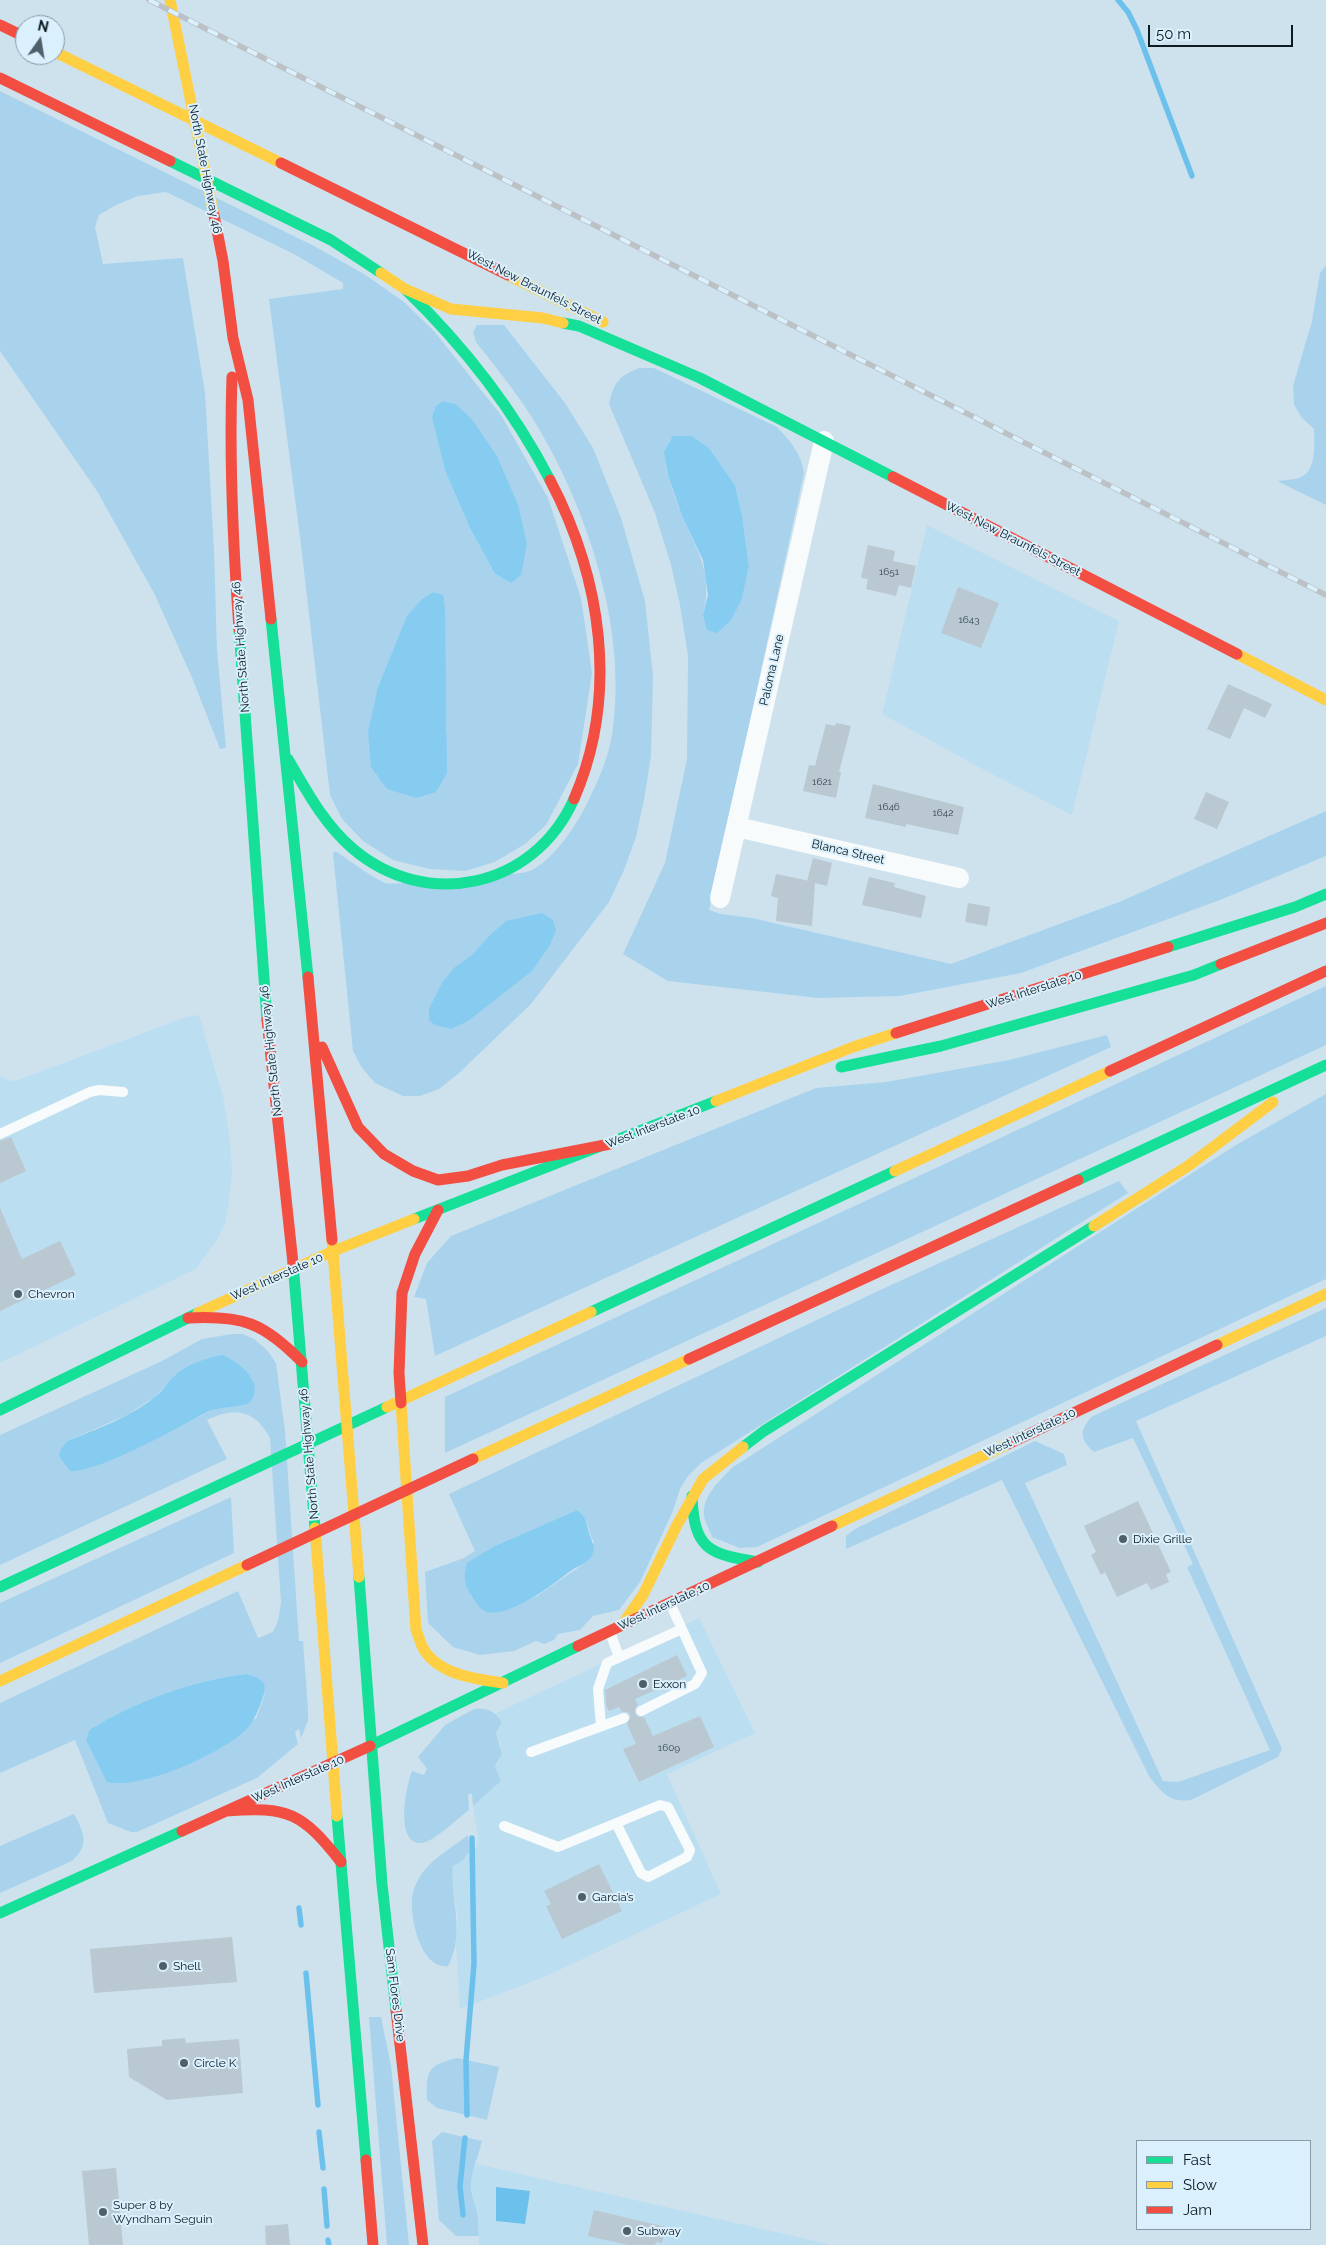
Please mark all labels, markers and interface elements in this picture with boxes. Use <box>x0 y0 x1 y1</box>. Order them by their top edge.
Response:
north arrow <box>15 15 65 65</box>
scale bar <box>1151 15 1296 47</box>
text: N <box>36 17 50 35</box>
text: 50 m <box>1156 25 1191 43</box>
street label: North State Highway 46 <box>185 103 225 235</box>
street label: West New Braunfels Street <box>464 247 604 327</box>
street label: West New Braunfels Street <box>943 499 1083 579</box>
house number: 1651 <box>879 566 899 578</box>
street label: North State Highway 46 <box>229 581 253 713</box>
house number: 1643 <box>958 614 980 626</box>
street label: Paloma Lane <box>757 633 787 707</box>
house number: 1621 <box>812 776 832 788</box>
house number: 1646 <box>878 801 900 813</box>
house number: 1642 <box>933 807 953 819</box>
street label: Blanca Street <box>810 837 886 867</box>
street label: West Interstate 10 <box>984 968 1084 1012</box>
street label: North State Highway 46 <box>257 985 285 1117</box>
street label: West Interstate 10 <box>604 1102 702 1152</box>
street label: West Interstate 10 <box>229 1250 325 1304</box>
place label: Chevron <box>28 1287 75 1301</box>
marker: Chevron <box>12 1288 24 1300</box>
street label: North State Highway 46 <box>296 1388 322 1520</box>
street label: West Interstate 10 <box>982 1405 1078 1461</box>
place label: Dixie Grille <box>1133 1532 1192 1546</box>
marker: Dixie Grille <box>1117 1533 1129 1545</box>
street label: West Interstate 10 <box>616 1578 712 1634</box>
place label: Exxon <box>653 1677 686 1691</box>
marker: Exxon <box>637 1678 649 1690</box>
house number: 1609 <box>658 1742 680 1754</box>
street label: West Interstate 10 <box>250 1752 346 1806</box>
place label: Garcia’s <box>592 1890 634 1904</box>
marker: Garcia’s <box>576 1891 588 1903</box>
street label: Sam Flores Drive <box>382 1948 408 2042</box>
place label: Shell <box>173 1959 201 1973</box>
marker: Shell <box>157 1960 169 1972</box>
place label: Circle K <box>194 2056 237 2070</box>
marker: Circle K <box>178 2057 190 2069</box>
legend <box>1136 2140 1311 2230</box>
text: Fast <box>1183 2151 1211 2169</box>
text: Slow <box>1183 2176 1217 2194</box>
place label: Super 8 by Wyndham Seguin <box>113 2198 212 2226</box>
text: Jam <box>1183 2201 1212 2219</box>
marker: Super 8 by Wyndham Seguin <box>97 2206 109 2218</box>
place label: Subway <box>637 2224 681 2238</box>
marker: Subway <box>621 2225 633 2237</box>

